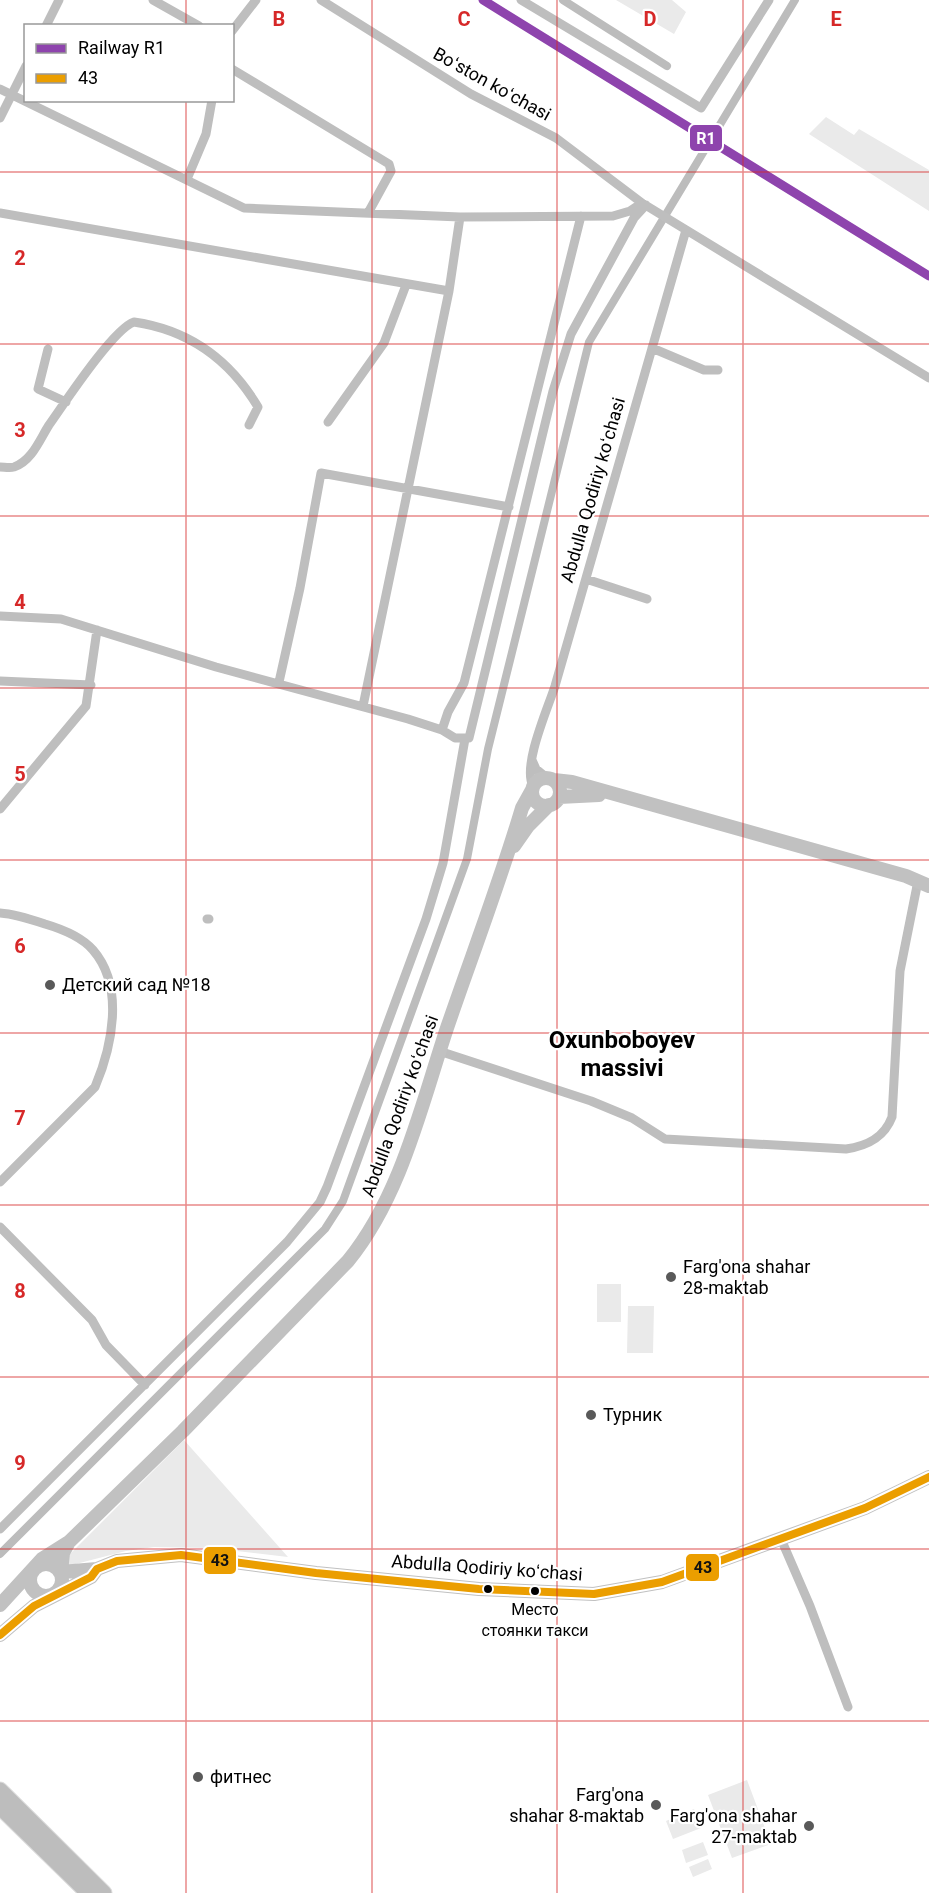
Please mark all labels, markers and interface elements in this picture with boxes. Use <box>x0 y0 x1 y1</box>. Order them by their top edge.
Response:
text: B <box>273 7 285 31</box>
text: C <box>457 7 471 31</box>
text: D <box>644 7 657 31</box>
text: E <box>830 7 842 31</box>
legend <box>24 24 234 102</box>
text: Railway R1 <box>78 37 165 58</box>
street label: Boʻston koʻchasi <box>430 43 555 125</box>
text: 43 <box>78 67 98 88</box>
line badge: R1 <box>689 124 723 152</box>
text: R1 <box>696 129 716 148</box>
text: 2 <box>14 246 26 270</box>
street label: Abdulla Qodiriy koʻchasi <box>556 395 629 585</box>
text: 3 <box>14 418 26 442</box>
text: 4 <box>14 590 26 614</box>
text: 5 <box>14 762 26 786</box>
text: 6 <box>14 934 26 958</box>
place label: Детский сад №18 <box>62 974 211 995</box>
marker: Детский сад №18 <box>43 978 57 992</box>
street label: Abdulla Qodiriy koʻchasi <box>357 1012 442 1200</box>
district label: Oxunboboyev massivi <box>549 1026 695 1082</box>
text: 7 <box>14 1106 26 1130</box>
place label: Farg'ona shahar 28-maktab <box>683 1256 810 1298</box>
marker: Farg'ona shahar 28-maktab <box>664 1270 678 1284</box>
text: 8 <box>14 1279 26 1303</box>
place label: Турник <box>603 1404 663 1425</box>
marker: Турник <box>584 1408 598 1422</box>
text: 9 <box>14 1451 26 1475</box>
line badge: 43 <box>203 1546 237 1575</box>
street label: Abdulla Qodiriy koʻchasi <box>391 1550 583 1585</box>
text: 43 <box>211 1551 229 1570</box>
line badge: 43 <box>685 1553 720 1582</box>
text: 43 <box>694 1558 712 1577</box>
unlabelled marker <box>482 1583 494 1595</box>
marker: Место стоянки такси <box>529 1585 541 1597</box>
place label: Место стоянки такси <box>481 1600 589 1640</box>
place label: фитнес <box>210 1766 271 1787</box>
marker: фитнес <box>191 1770 205 1784</box>
place label: Farg'ona shahar 8-maktab <box>509 1784 644 1826</box>
marker: Farg'ona shahar 8-maktab <box>649 1798 663 1812</box>
place label: Farg'ona shahar 27-maktab <box>670 1805 797 1847</box>
marker: Farg'ona shahar 27-maktab <box>802 1819 816 1833</box>

